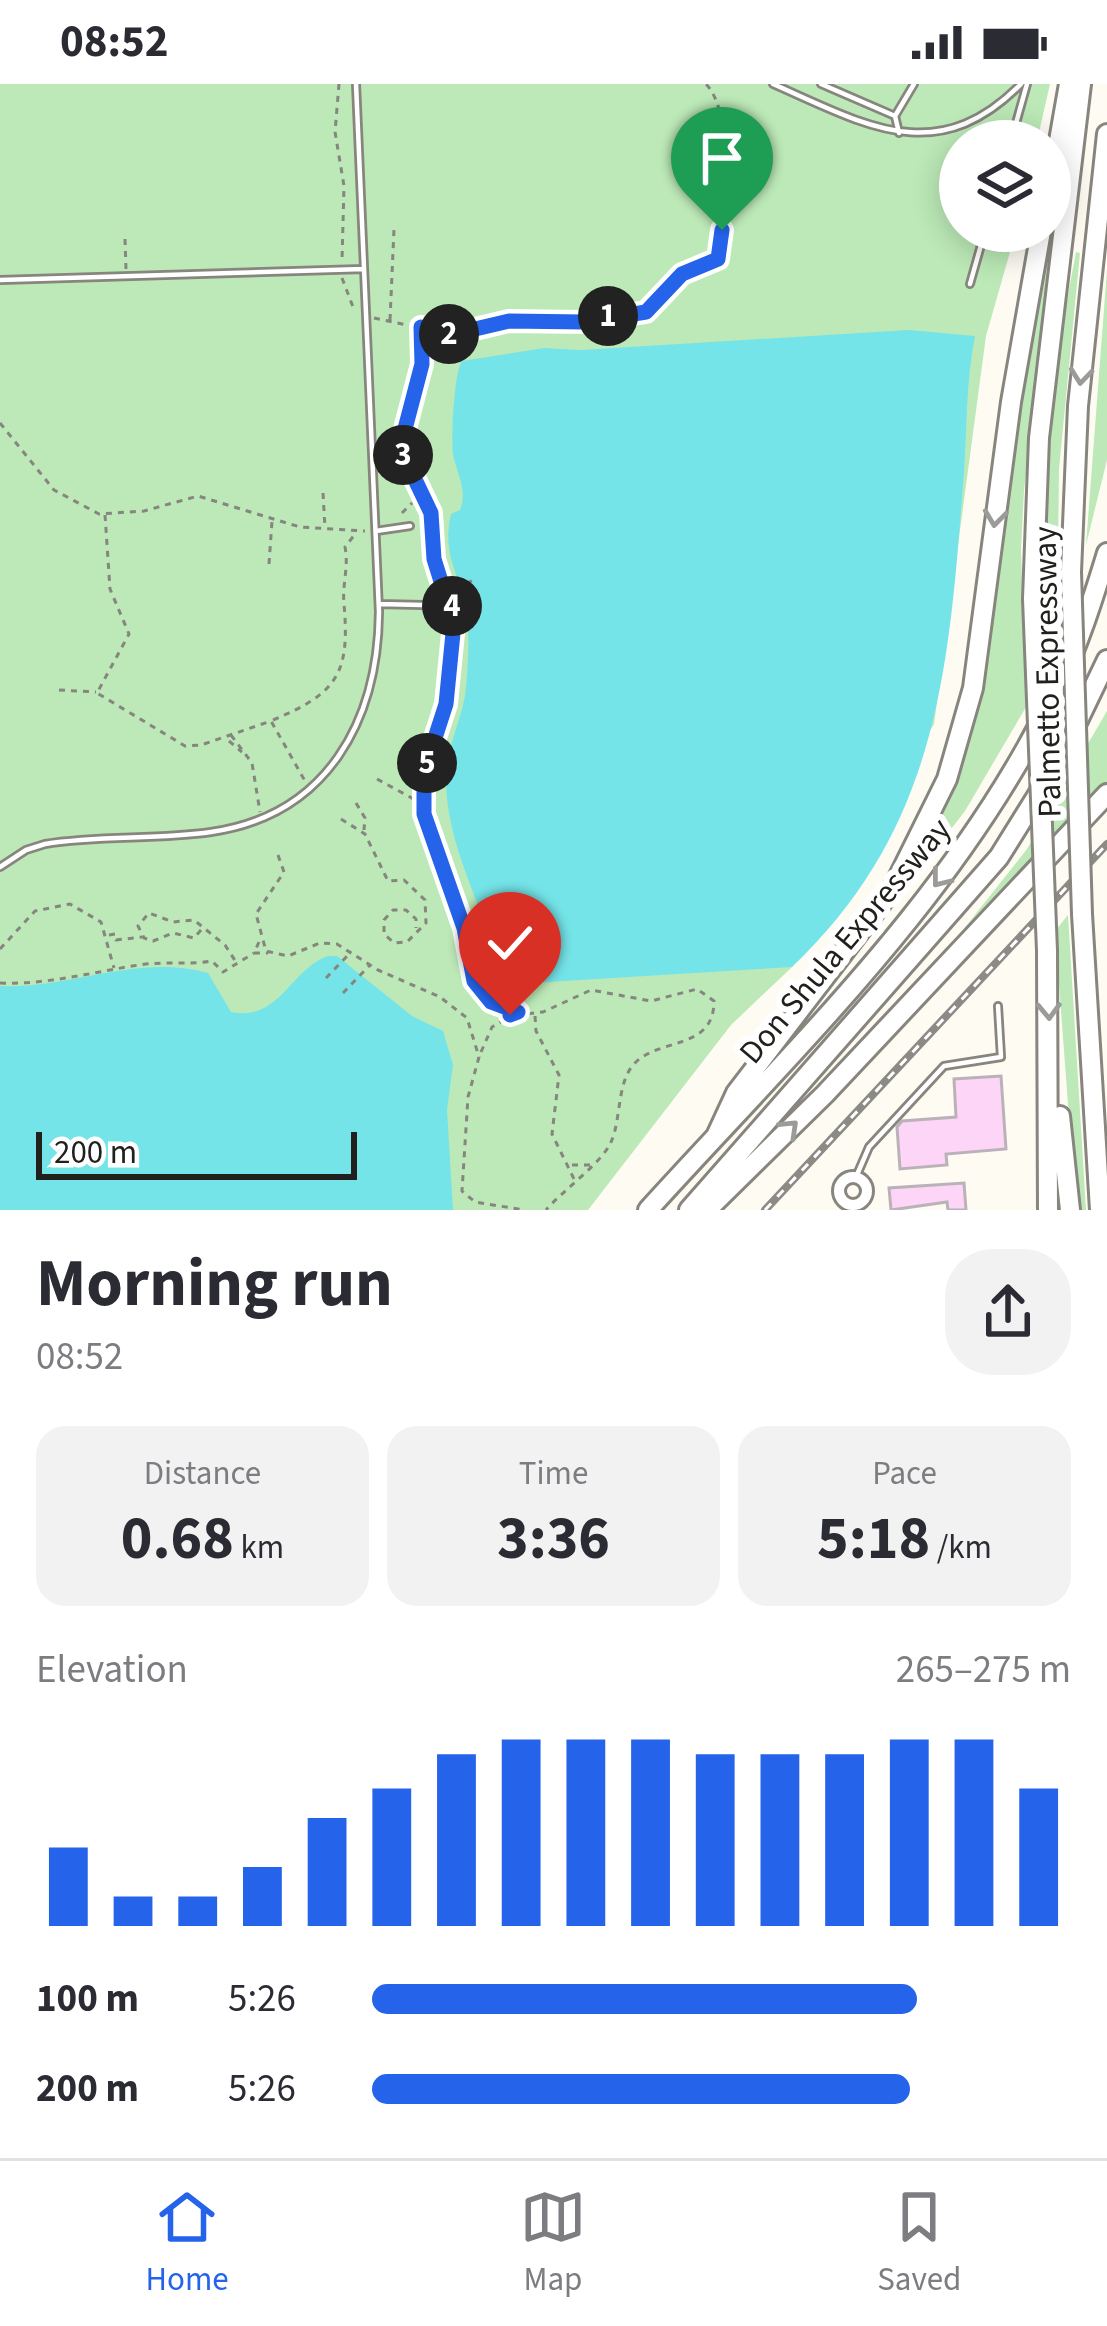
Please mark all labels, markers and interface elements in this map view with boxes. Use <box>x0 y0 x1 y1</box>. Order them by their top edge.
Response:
text: 08:52 <box>60 10 169 74</box>
pin <box>671 107 773 230</box>
map controls <box>939 120 1071 252</box>
button: layers <box>939 120 1071 252</box>
icon: arrive <box>689 125 755 191</box>
pin: 1 <box>578 286 638 346</box>
text: 1 <box>599 292 617 339</box>
pin: 2 <box>419 304 479 364</box>
text: 2 <box>440 310 458 357</box>
one-way arrow <box>1069 367 1094 386</box>
pin: 3 <box>373 425 433 485</box>
text: 3 <box>394 431 412 478</box>
one-way arrow <box>983 508 1009 528</box>
street label: Palmetto Expressway <box>1021 525 1074 818</box>
pin: 4 <box>422 576 482 636</box>
text: 4 <box>443 582 461 629</box>
pin: 5 <box>397 733 457 793</box>
text: 5 <box>418 739 436 786</box>
street label: Don Shula Expressway <box>728 807 963 1074</box>
one-way arrow <box>933 866 954 888</box>
pin <box>459 892 561 1015</box>
icon: check <box>477 910 543 976</box>
one-way arrow <box>1036 1002 1062 1021</box>
one-way arrow <box>776 1120 798 1142</box>
scale bar <box>36 1126 357 1179</box>
text: 200 m <box>54 1129 137 1176</box>
text: Morning run <box>36 1237 393 1331</box>
button: share <box>945 1249 1071 1375</box>
text: 08:52 <box>36 1329 123 1385</box>
text: Distance <box>144 1450 261 1497</box>
text: Time <box>519 1450 588 1497</box>
text: Pace <box>872 1450 937 1497</box>
text: 0.68 <box>121 1497 234 1582</box>
text: 3:36 <box>497 1497 610 1582</box>
text: 5:18 <box>817 1497 930 1582</box>
text: km <box>234 1524 284 1571</box>
text: /km <box>930 1524 992 1571</box>
text: Elevation <box>36 1642 188 1698</box>
text: 265–275 m <box>896 1642 1071 1698</box>
text: 100 m <box>36 1971 139 2027</box>
text: 5:26 <box>228 1971 296 2027</box>
text: 200 m <box>36 2061 139 2117</box>
text: 5:26 <box>228 2061 296 2117</box>
tab: Home <box>146 2184 229 2303</box>
tab: Map <box>520 2184 586 2303</box>
tab: Saved <box>877 2184 961 2303</box>

